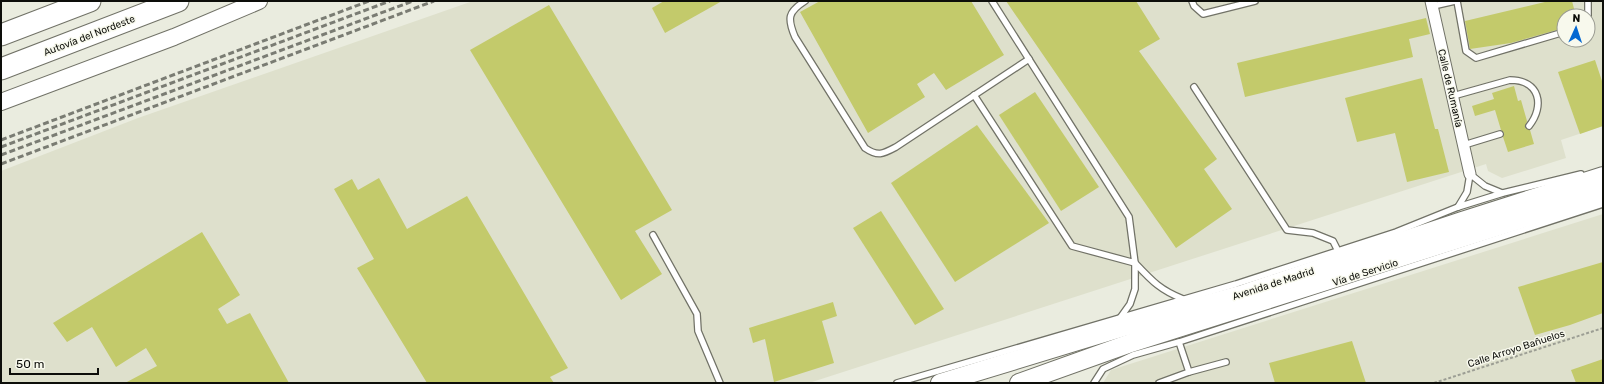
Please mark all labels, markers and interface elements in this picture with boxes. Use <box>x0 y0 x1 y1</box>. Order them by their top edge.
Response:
north arrow <box>1556 8 1596 48</box>
text: N <box>1572 12 1581 25</box>
street label: Autovía del Nordeste <box>42 13 137 59</box>
street label: Calle de Rumanía <box>1435 48 1465 129</box>
street label: Vía de Servicio <box>1331 257 1400 289</box>
street label: Avenida de Madrid <box>1231 265 1316 303</box>
street label: Calle Arroyo Bañuelos <box>1466 328 1566 370</box>
scale bar <box>10 350 98 376</box>
text: 50 m <box>16 357 44 371</box>

